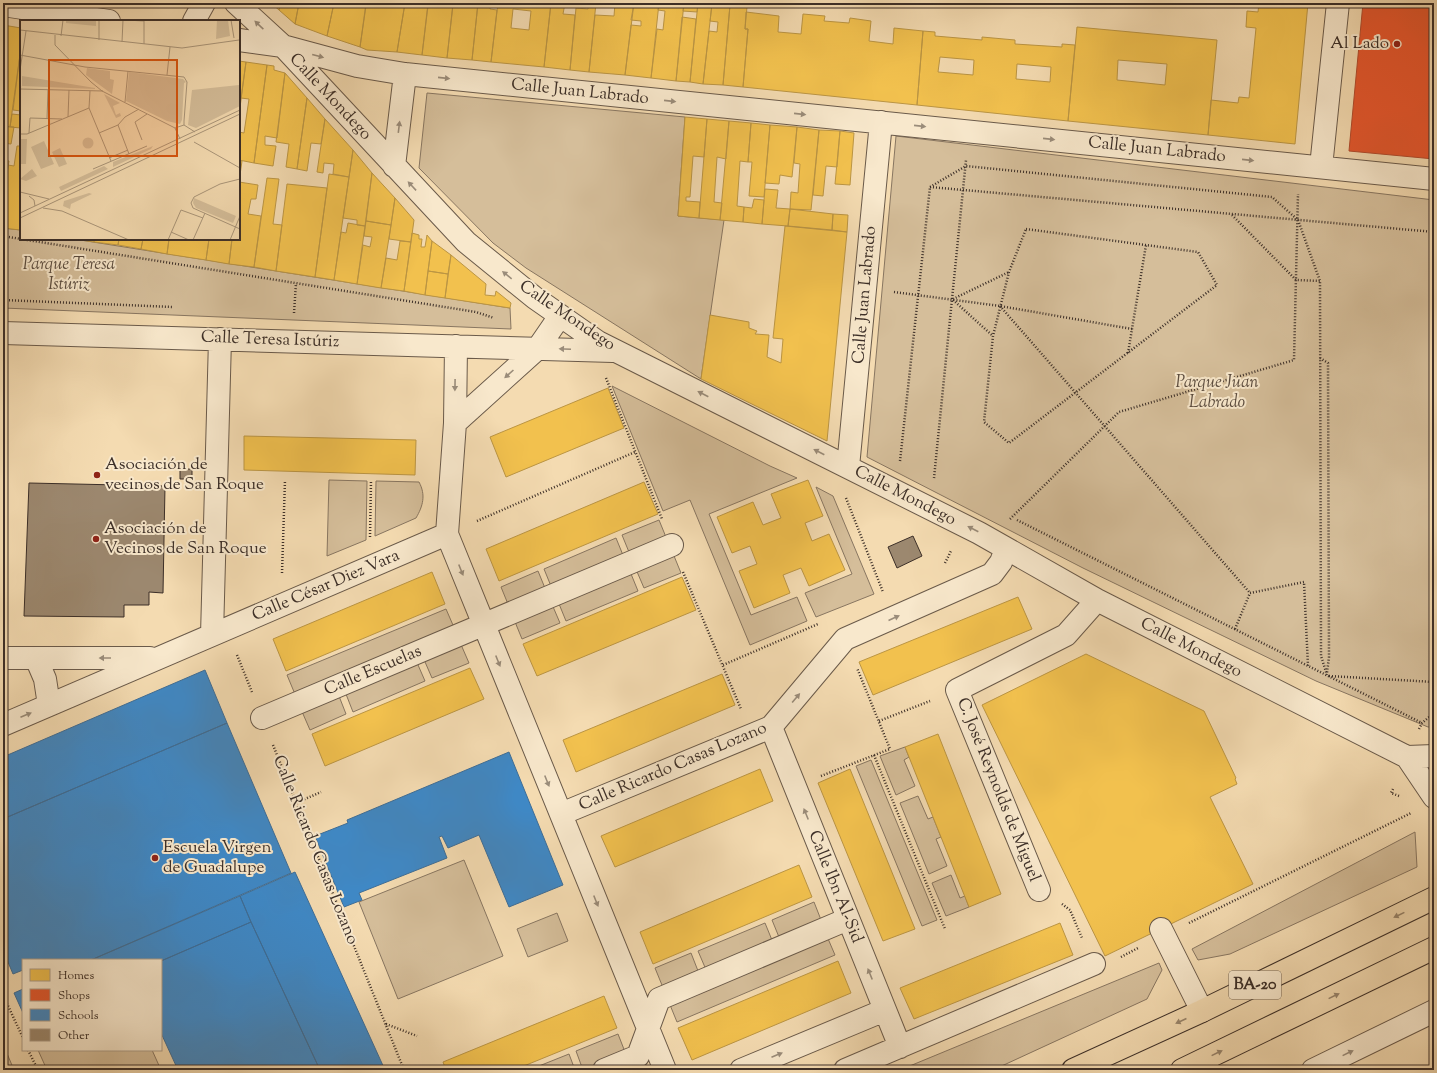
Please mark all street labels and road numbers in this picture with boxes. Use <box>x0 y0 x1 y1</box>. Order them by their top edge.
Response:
street label: Calle Mondego <box>283 48 377 146</box>
street label: Calle Juan Labrado <box>510 73 650 111</box>
street label: Calle Juan Labrado <box>1087 131 1227 169</box>
street label: Calle Juan Labrado <box>847 225 883 365</box>
street label: Calle Mondego <box>514 275 620 357</box>
street label: Calle Teresa Istúriz <box>200 326 340 354</box>
street label: Calle Mondego <box>850 460 960 532</box>
street label: Calle César Diez Vara <box>248 544 404 628</box>
street label: Calle Mondego <box>1136 612 1246 684</box>
street label: Calle Escuelas <box>321 640 426 702</box>
street label: C. José Reynolds de Miguel <box>950 694 1046 886</box>
street label: Calle Ricardo Casas Lozano <box>575 716 771 818</box>
street label: Calle Ricardo Casas Lozano <box>266 752 364 948</box>
street label: Calle Ibn Al-Sid <box>801 827 869 947</box>
road number: BA-20 <box>1229 971 1281 999</box>

